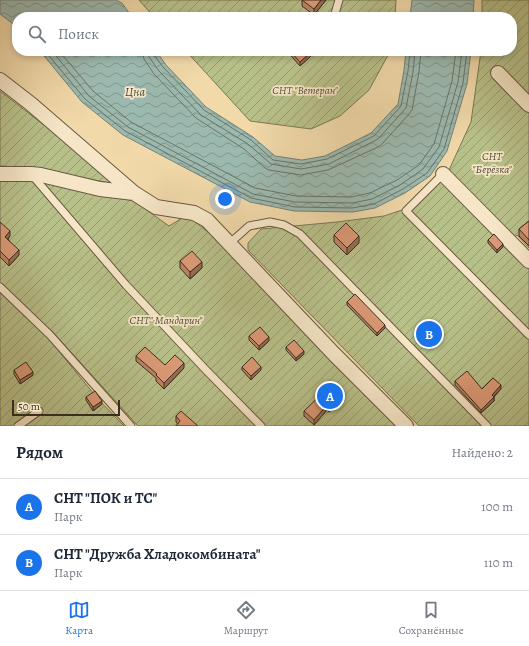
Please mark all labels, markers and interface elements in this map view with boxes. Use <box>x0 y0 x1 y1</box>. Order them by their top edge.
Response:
search box <box>12 12 517 56</box>
icon: search <box>26 23 48 45</box>
text: Поиск <box>58 24 99 44</box>
park label: СНТ "Ветеран" <box>272 83 339 98</box>
water label: Цна <box>125 84 145 100</box>
park label: СНТ "Берёзка" <box>472 149 512 177</box>
your location <box>215 189 235 209</box>
park label: СНТ" Мандарин" <box>130 313 203 328</box>
pin: B <box>416 319 442 349</box>
pin: A <box>317 381 343 411</box>
scale bar <box>12 398 120 417</box>
text: 50 m <box>18 399 40 414</box>
text: Рядом <box>16 441 63 464</box>
text: Найдено: 2 <box>452 444 513 461</box>
text: СНТ "ПОК и ТС" <box>54 488 157 508</box>
text: A <box>25 498 33 515</box>
text: 100 m <box>481 498 513 515</box>
text: Парк <box>54 508 83 525</box>
text: СНТ "Дружба Хладокомбината" <box>54 544 261 564</box>
text: B <box>25 554 33 571</box>
text: 110 m <box>484 554 513 571</box>
text: Парк <box>54 564 83 581</box>
tab: Карта <box>65 599 93 638</box>
tab: Маршрут <box>224 599 268 638</box>
tab: Сохранённые <box>399 599 464 638</box>

